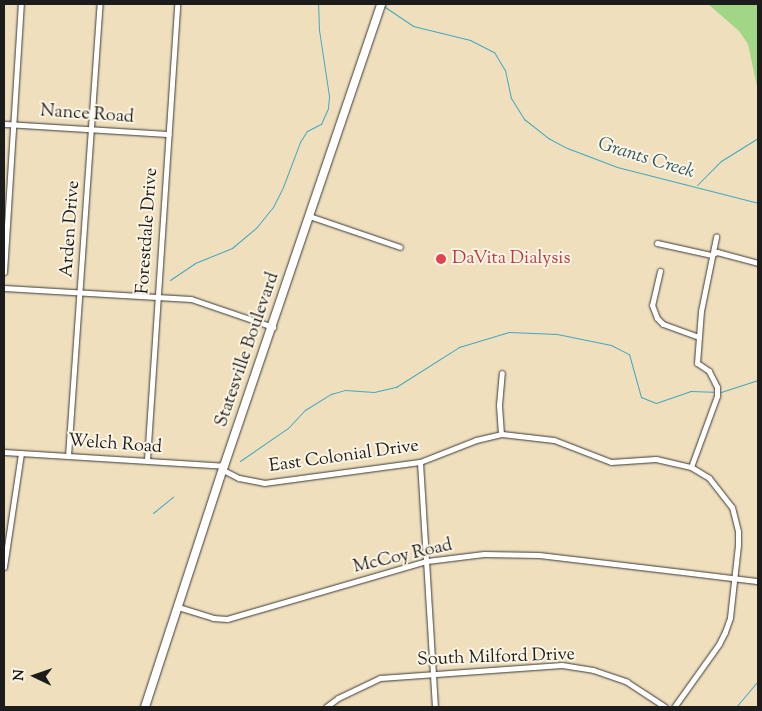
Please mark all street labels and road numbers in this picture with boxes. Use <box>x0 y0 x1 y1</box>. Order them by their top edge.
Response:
street label: Nance Road <box>39 101 135 129</box>
street label: Forestdale Drive <box>133 167 163 295</box>
street label: Arden Drive <box>57 180 85 278</box>
street label: Statesville Boulevard <box>211 270 285 430</box>
street label: Welch Road <box>67 431 163 459</box>
street label: East Colonial Drive <box>268 436 420 478</box>
street label: McCoy Road <box>351 535 455 579</box>
street label: South Milford Drive <box>417 644 575 672</box>

